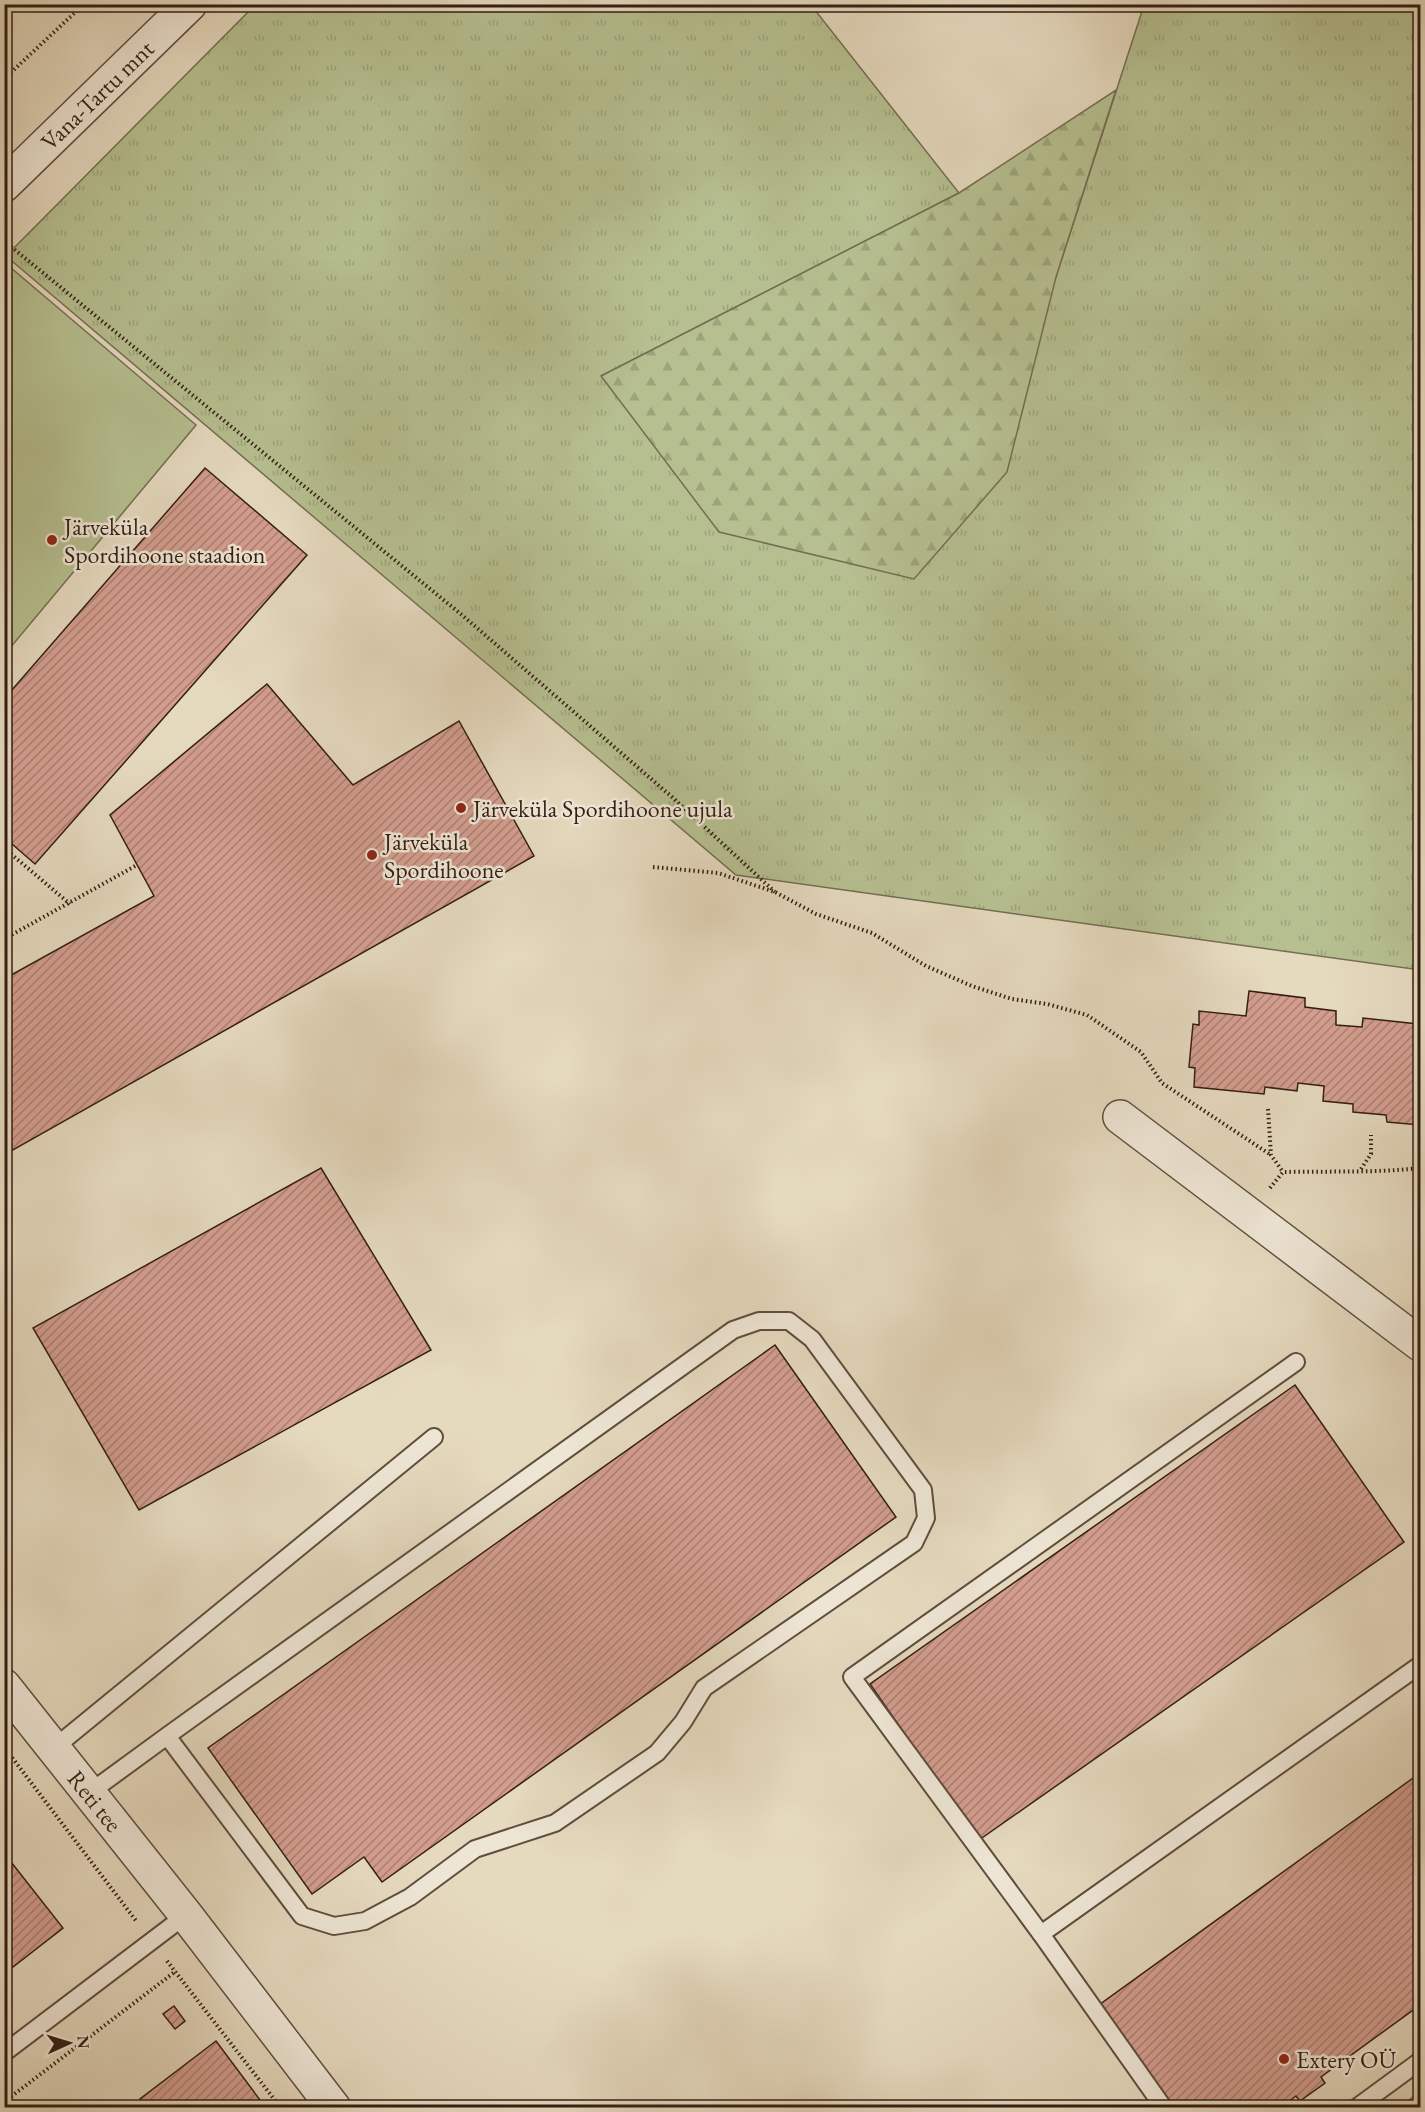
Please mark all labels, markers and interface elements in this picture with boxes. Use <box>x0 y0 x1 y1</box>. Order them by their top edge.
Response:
street label: Vana-Tartu mnt <box>34 33 161 157</box>
place label: Järveküla Spordihoone staadion <box>62 511 266 570</box>
marker: Järveküla Spordihoone staadion <box>45 533 59 547</box>
place label: Järveküla Spordihoone ujula <box>471 793 733 824</box>
marker: Järveküla Spordihoone ujula <box>454 801 468 815</box>
place label: Järveküla Spordihoone <box>382 826 504 885</box>
marker: Järveküla Spordihoone <box>365 848 379 862</box>
street label: Reti tee <box>61 1764 129 1838</box>
north arrow <box>39 2013 99 2073</box>
text: N <box>73 2035 94 2049</box>
place label: Extery OÜ <box>1296 2044 1396 2075</box>
marker: Extery OÜ <box>1277 2052 1291 2066</box>

